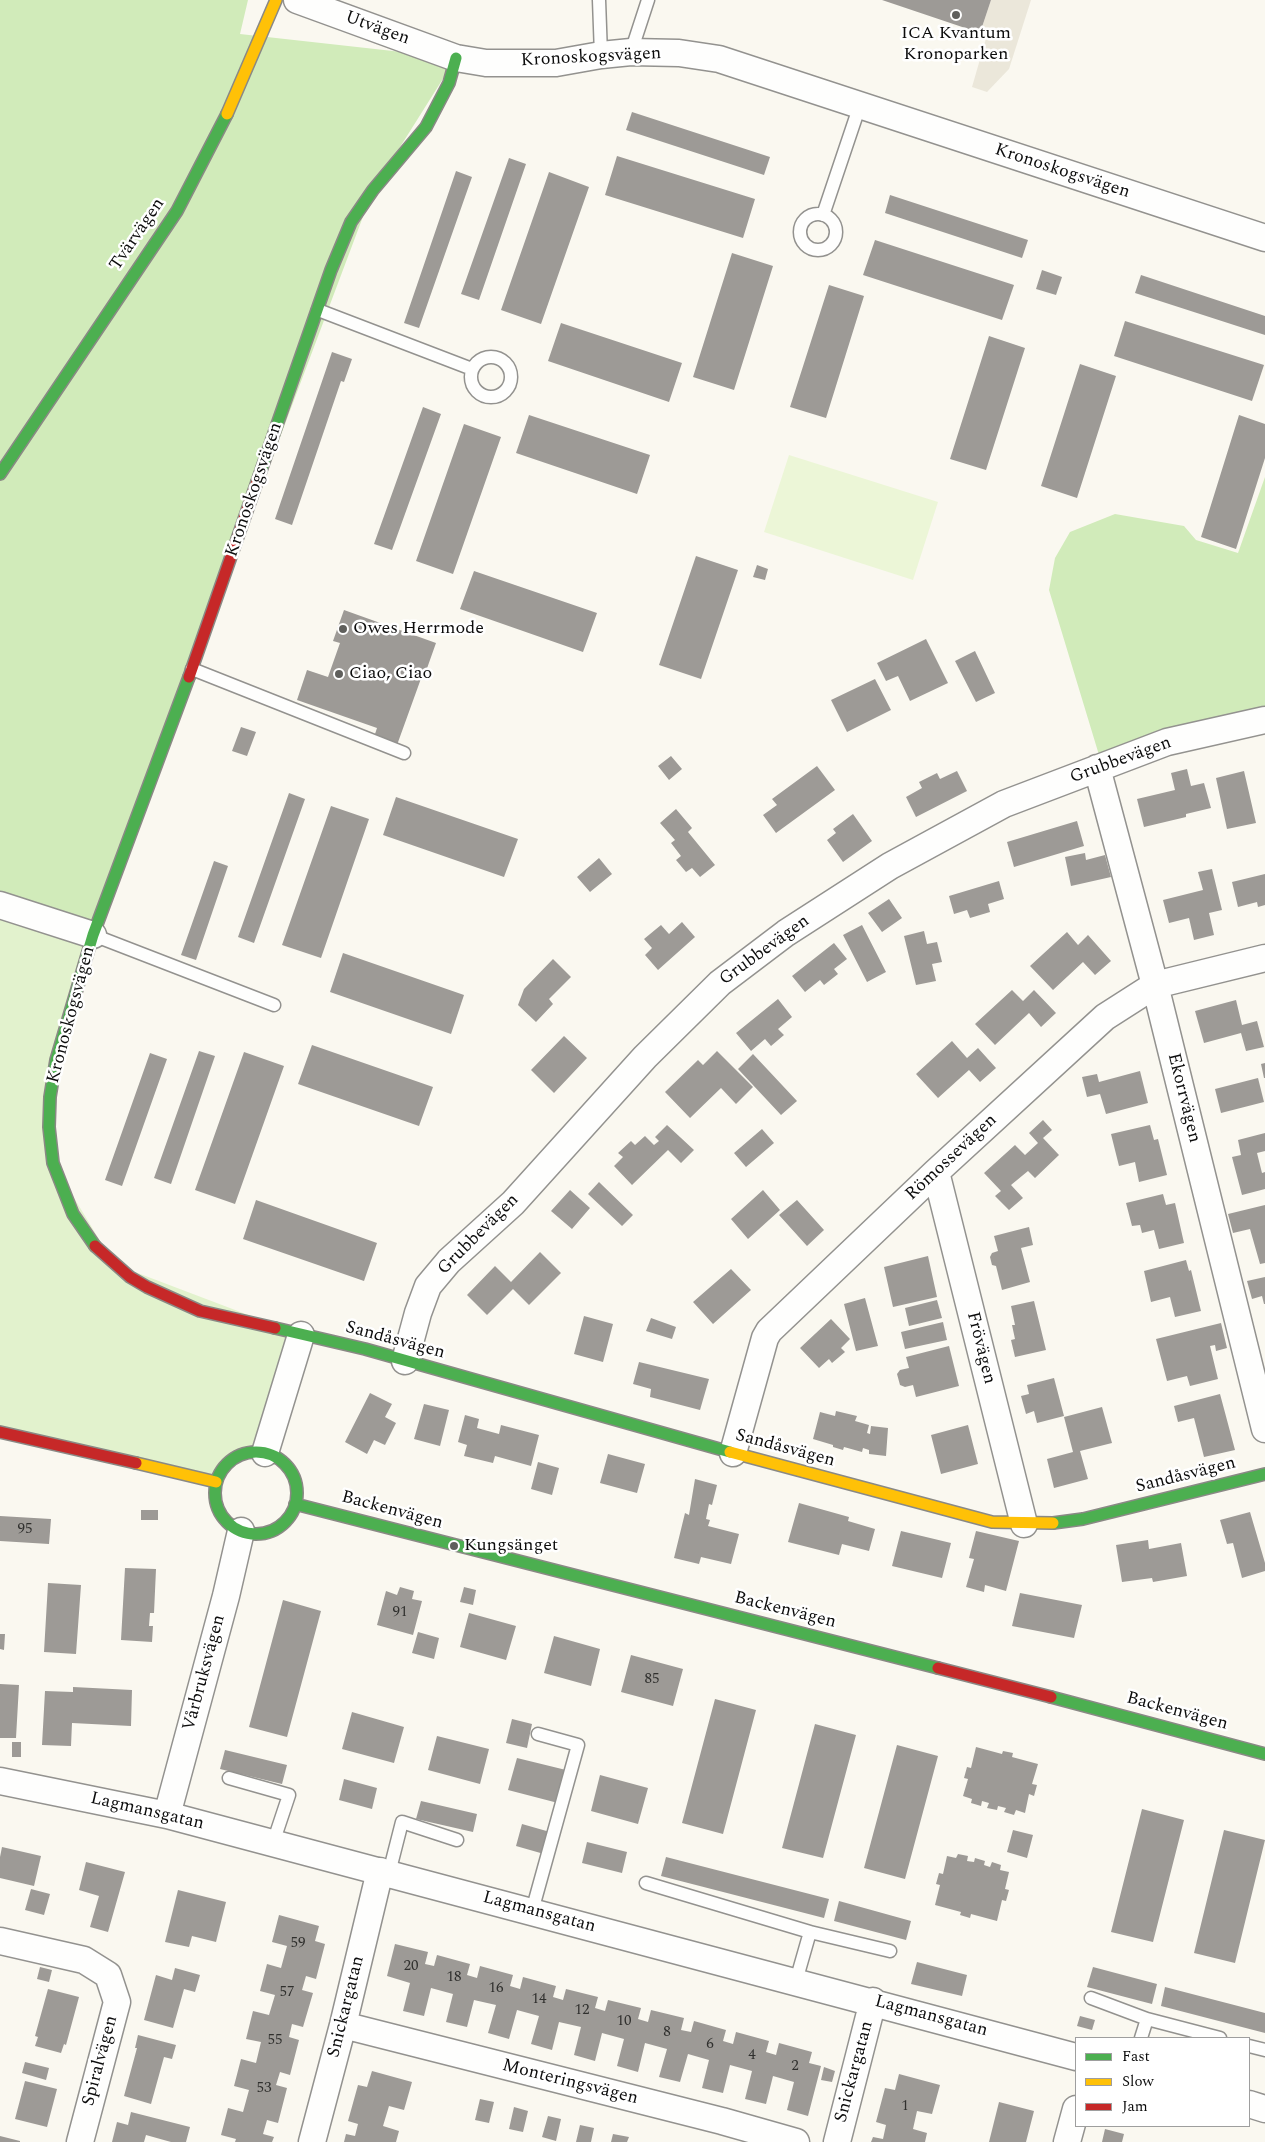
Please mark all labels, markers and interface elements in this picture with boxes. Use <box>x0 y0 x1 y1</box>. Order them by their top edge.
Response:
street label: Utvägen <box>342 7 412 51</box>
marker: ICA Kvantum Kronoparken <box>950 9 962 21</box>
place label: ICA Kvantum Kronoparken <box>901 23 1011 66</box>
street label: Kronoskogsvägen <box>520 44 662 72</box>
street label: Kronoskogsvägen <box>992 140 1132 204</box>
street label: Tvärvägen <box>106 195 170 275</box>
street label: Kronoskogsvägen <box>222 420 288 560</box>
place label: Owes Herrmode <box>353 618 484 640</box>
marker: Owes Herrmode <box>337 623 349 635</box>
place label: Ciao, Ciao <box>349 663 432 685</box>
marker: Ciao, Ciao <box>333 668 345 680</box>
street label: Grubbevägen <box>1067 733 1175 789</box>
street label: Grubbevägen <box>716 911 814 991</box>
street label: Kronoskogsvägen <box>43 944 101 1086</box>
street label: Ekorrvägen <box>1161 1051 1205 1145</box>
street label: Römossevägen <box>902 1110 1002 1206</box>
street label: Grubbevägen <box>434 1190 524 1280</box>
street label: Frövägen <box>961 1310 999 1386</box>
street label: Sandåsvägen <box>343 1317 447 1365</box>
street label: Sandåsvägen <box>733 1425 837 1473</box>
street label: Sandåsvägen <box>1134 1453 1238 1499</box>
street label: Backenvägen <box>339 1487 445 1535</box>
house number: 95 <box>18 1521 32 1539</box>
place label: Kungsänget <box>464 1535 558 1557</box>
marker: Kungsänget <box>448 1540 460 1552</box>
street label: Backenvägen <box>732 1588 838 1634</box>
house number: 91 <box>393 1604 407 1622</box>
street label: Vårbruksvägen <box>179 1613 231 1733</box>
house number: 85 <box>645 1671 659 1689</box>
street label: Backenvägen <box>1124 1688 1230 1736</box>
street label: Lagmansgatan <box>88 1788 206 1836</box>
street label: Lagmansgatan <box>480 1888 598 1938</box>
house number: 59 <box>291 1935 305 1953</box>
street label: Snickargatan <box>324 1954 370 2060</box>
house number: 20 <box>404 1958 418 1976</box>
house number: 18 <box>447 1969 461 1987</box>
house number: 16 <box>489 1980 503 1998</box>
house number: 57 <box>280 1984 294 2002</box>
house number: 14 <box>532 1991 546 2009</box>
street label: Lagmansgatan <box>872 1992 990 2042</box>
house number: 12 <box>575 2002 589 2020</box>
street label: Spiralvägen <box>79 2013 123 2109</box>
house number: 10 <box>617 2013 631 2031</box>
street label: Snickargatan <box>831 2019 879 2125</box>
house number: 8 <box>663 2024 671 2042</box>
house number: 55 <box>268 2032 282 2050</box>
house number: 6 <box>706 2036 714 2054</box>
legend <box>1075 2037 1250 2127</box>
text: Fast <box>1122 2045 1150 2068</box>
house number: 4 <box>748 2047 756 2065</box>
street label: Monteringsvägen <box>500 2056 640 2110</box>
house number: 2 <box>791 2058 799 2076</box>
text: Slow <box>1122 2070 1154 2093</box>
house number: 53 <box>257 2080 271 2098</box>
text: Jam <box>1122 2095 1148 2118</box>
house number: 1 <box>901 2098 909 2116</box>

